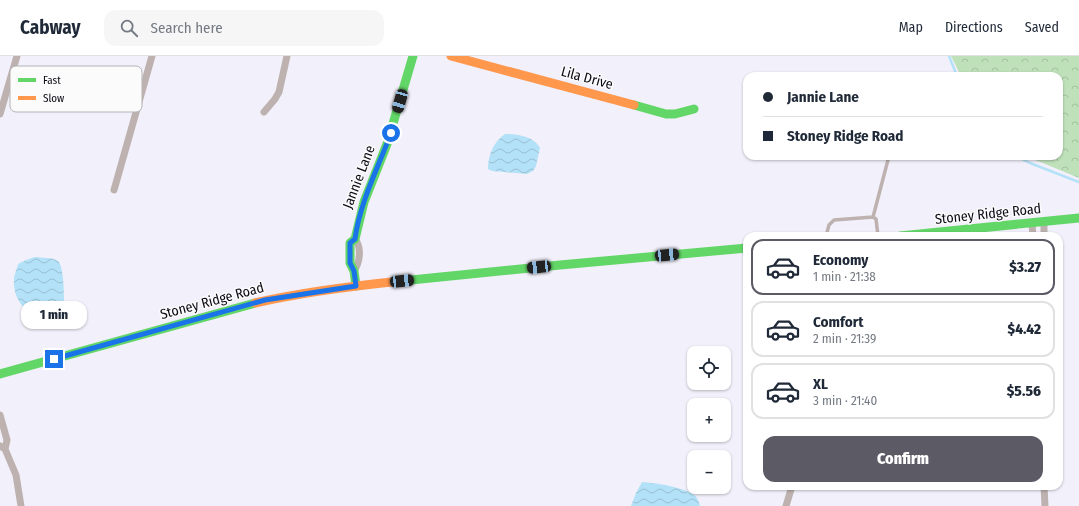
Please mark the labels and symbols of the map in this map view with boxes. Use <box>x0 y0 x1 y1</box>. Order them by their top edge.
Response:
street label: Lila Drive <box>559 63 615 93</box>
legend <box>10 66 142 112</box>
text: Fast <box>43 74 61 87</box>
car <box>391 88 409 114</box>
text: Slow <box>43 92 64 105</box>
route start <box>382 124 400 142</box>
street label: Jannie Lane <box>339 143 379 211</box>
street label: Stoney Ridge Road <box>934 200 1042 228</box>
car <box>655 248 679 262</box>
car <box>526 260 552 274</box>
car <box>389 274 415 288</box>
street label: Stoney Ridge Road <box>158 279 266 323</box>
callout: 1 min <box>21 301 87 329</box>
route end <box>45 350 63 368</box>

